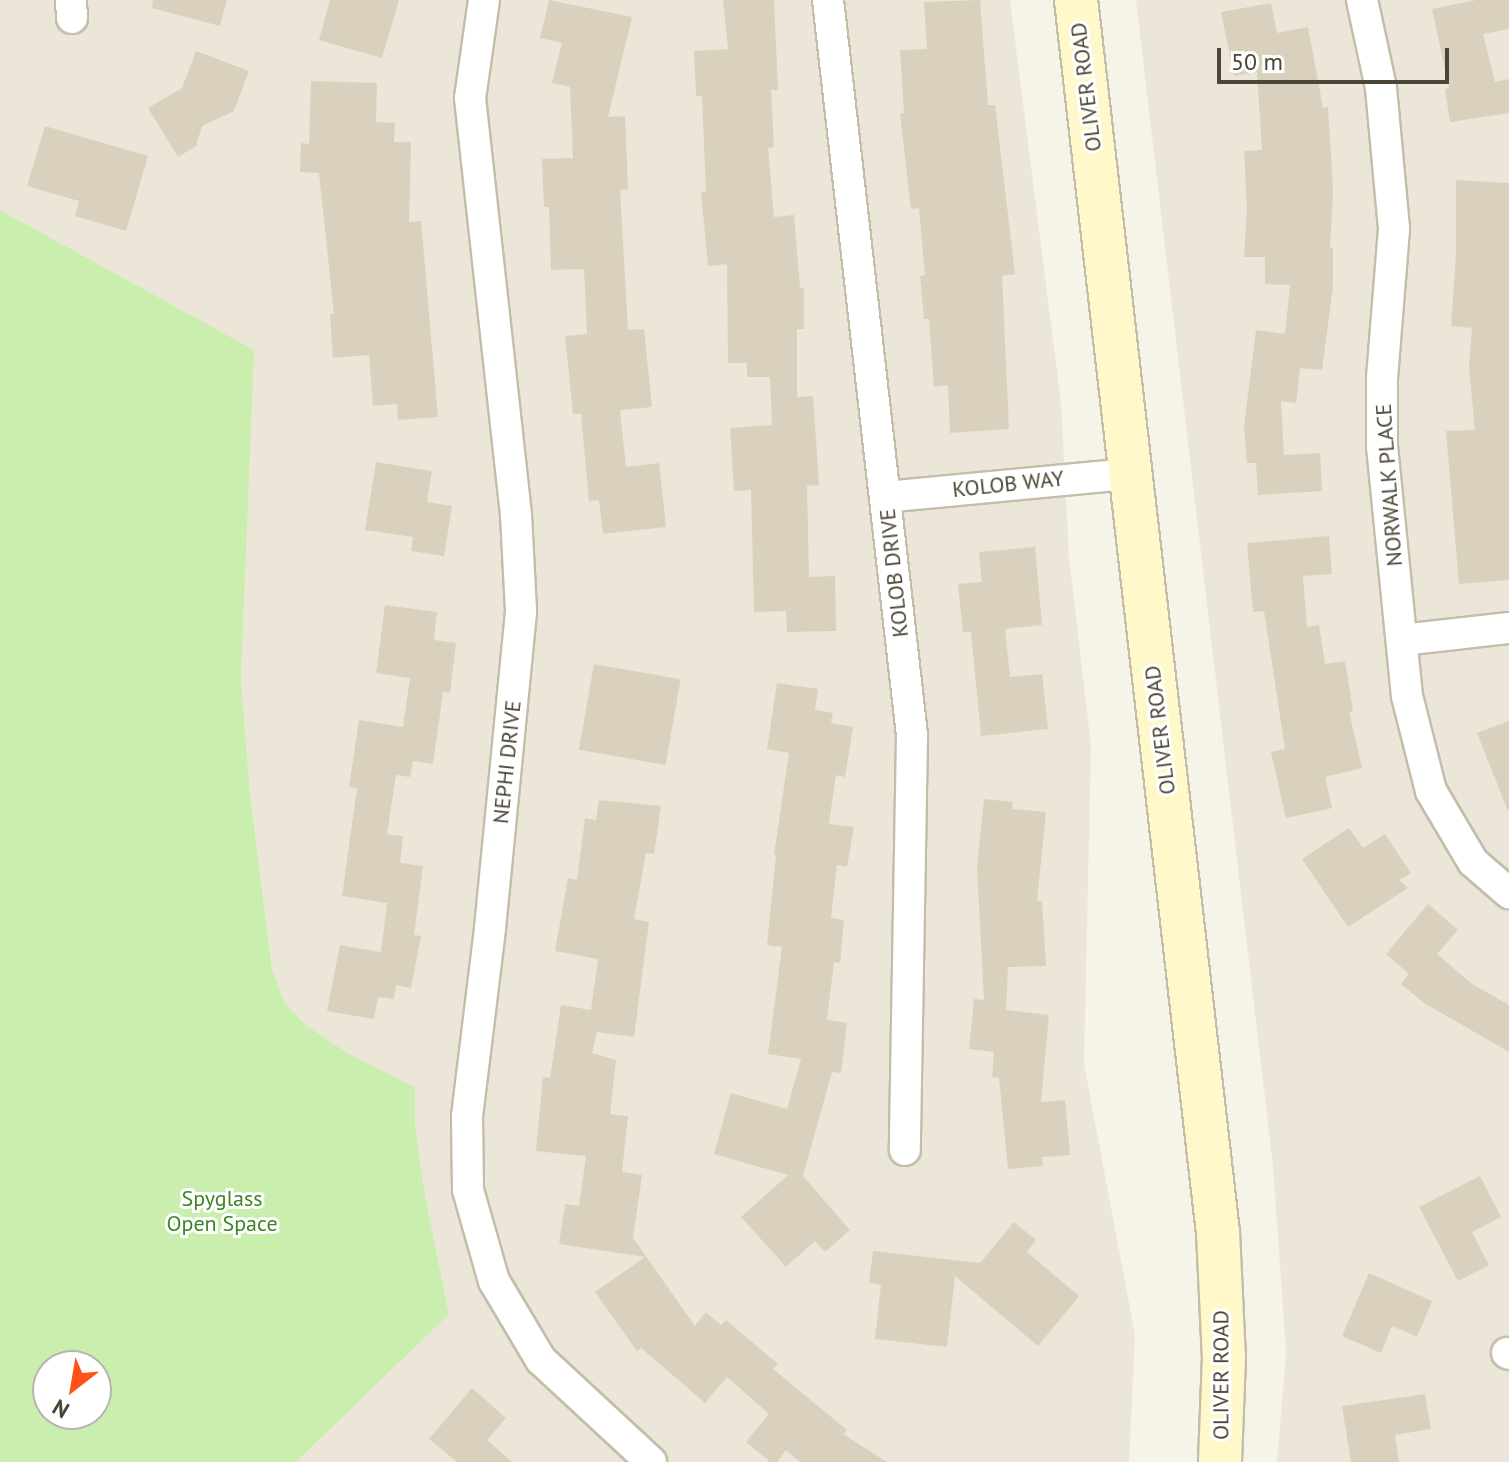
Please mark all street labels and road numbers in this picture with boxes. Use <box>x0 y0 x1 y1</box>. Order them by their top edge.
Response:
street label: OLIVER ROAD <box>1065 21 1107 153</box>
street label: NORWALK PLACE <box>1370 402 1408 568</box>
street label: KOLOB WAY <box>951 465 1065 503</box>
street label: KOLOB DRIVE <box>874 507 914 639</box>
street label: OLIVER ROAD <box>1139 664 1181 796</box>
street label: NEPHI DRIVE <box>487 699 527 825</box>
street label: OLIVER ROAD <box>1208 1310 1234 1440</box>

